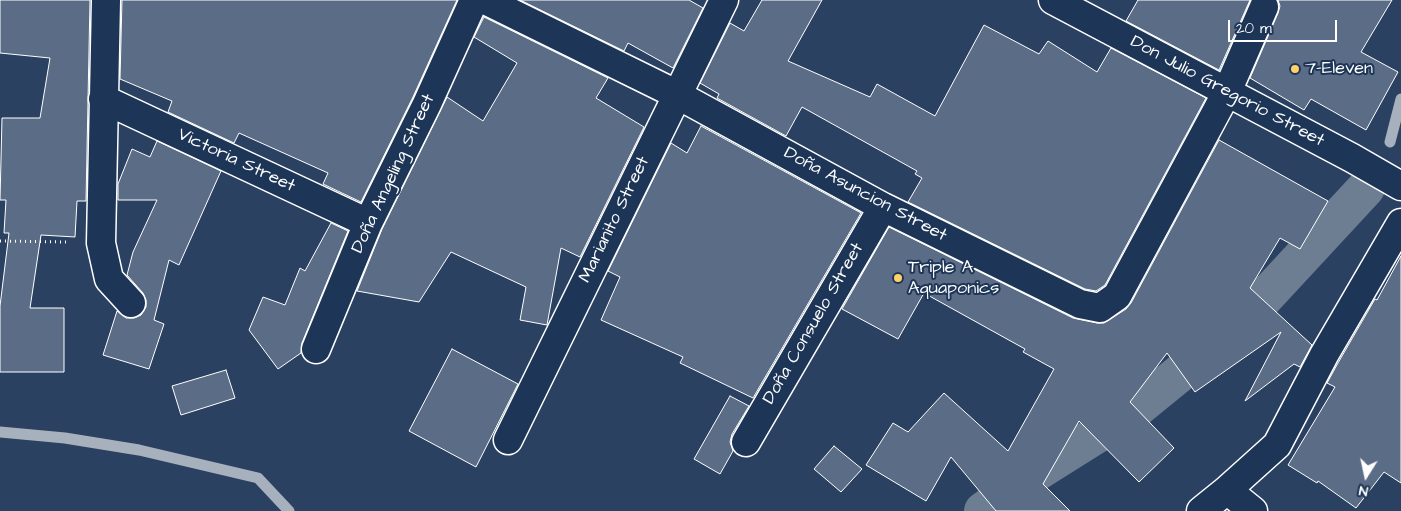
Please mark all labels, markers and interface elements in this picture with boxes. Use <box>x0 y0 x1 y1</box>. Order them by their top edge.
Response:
scale bar <box>1231 10 1340 42</box>
text: 20 m <box>1236 18 1272 39</box>
street label: Don Julio Gregorio Street <box>1126 32 1328 152</box>
place label: 7-Eleven <box>1305 58 1373 80</box>
marker: 7-Eleven <box>1289 63 1301 75</box>
street label: Doña Angeling Street <box>348 91 440 257</box>
street label: Victoria Street <box>174 124 298 198</box>
street label: Doña Asuncion Street <box>780 143 950 247</box>
street label: Marianito Street <box>575 153 655 287</box>
street label: Doña Consuelo Street <box>759 240 869 408</box>
place label: Triple A Aquaponics <box>908 257 999 300</box>
marker: Triple A Aquaponics <box>892 272 904 284</box>
north arrow <box>1341 451 1391 501</box>
text: N <box>1357 480 1369 501</box>

